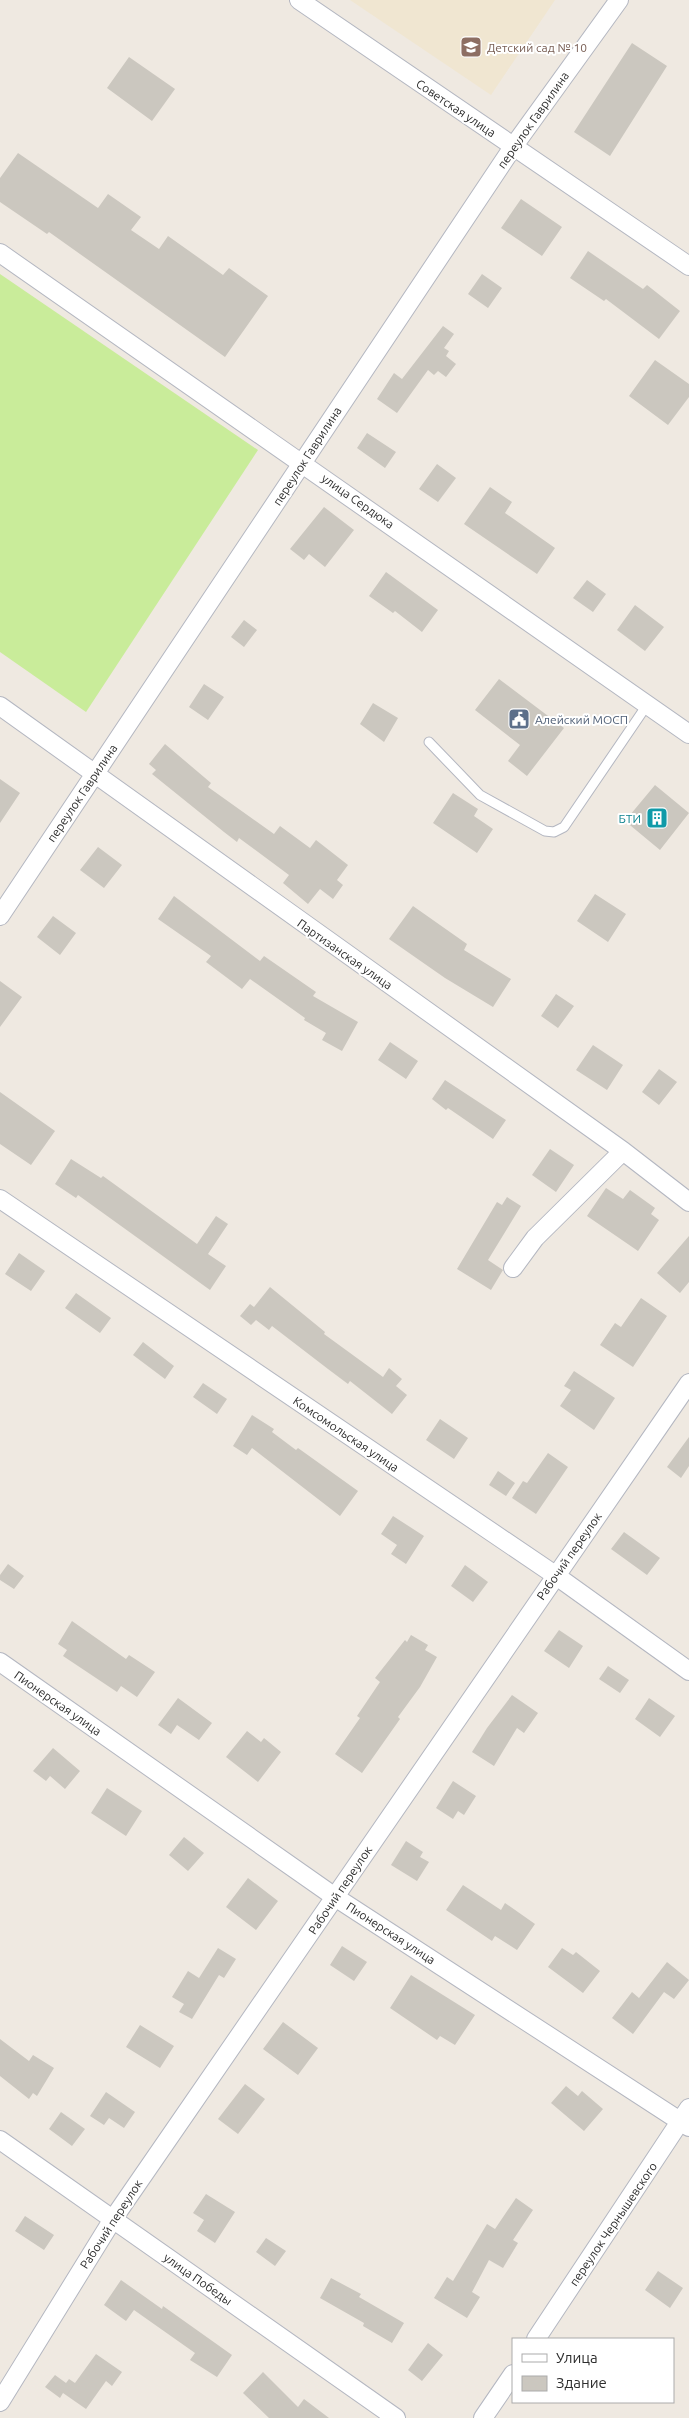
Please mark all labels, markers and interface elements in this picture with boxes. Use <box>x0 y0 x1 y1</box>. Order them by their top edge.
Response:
school or university icon: Детский сад № 10 <box>459 35 483 59</box>
place label: Детский сад № 10 <box>487 41 587 54</box>
street label: переулок Гаврилина <box>495 69 571 171</box>
street label: Советская улица <box>414 77 498 139</box>
street label: переулок Гаврилина <box>270 404 344 508</box>
street label: улица Сердюка <box>319 471 397 531</box>
public building icon: Алейский МОСП <box>507 707 531 731</box>
place label: Алейский МОСП <box>535 713 628 726</box>
street label: переулок Гаврилина <box>44 742 120 844</box>
building icon: БТИ <box>645 806 669 830</box>
place label: БТИ <box>618 812 641 825</box>
street label: Партизанская улица <box>295 916 395 992</box>
street label: Комсомольская улица <box>291 1394 401 1474</box>
street label: Рабочий переулок <box>534 1510 604 1602</box>
street label: Пионерская улица <box>12 1668 104 1738</box>
street label: Рабочий переулок <box>306 1843 374 1937</box>
street label: Пионерская улица <box>344 1899 438 1967</box>
street label: переулок Чернышевского <box>567 2160 659 2288</box>
street label: Рабочий переулок <box>77 2177 145 2271</box>
street label: улица Победы <box>161 2251 235 2307</box>
legend <box>512 2338 674 2403</box>
text: Улица <box>556 2349 598 2366</box>
text: Здание <box>556 2374 607 2391</box>

